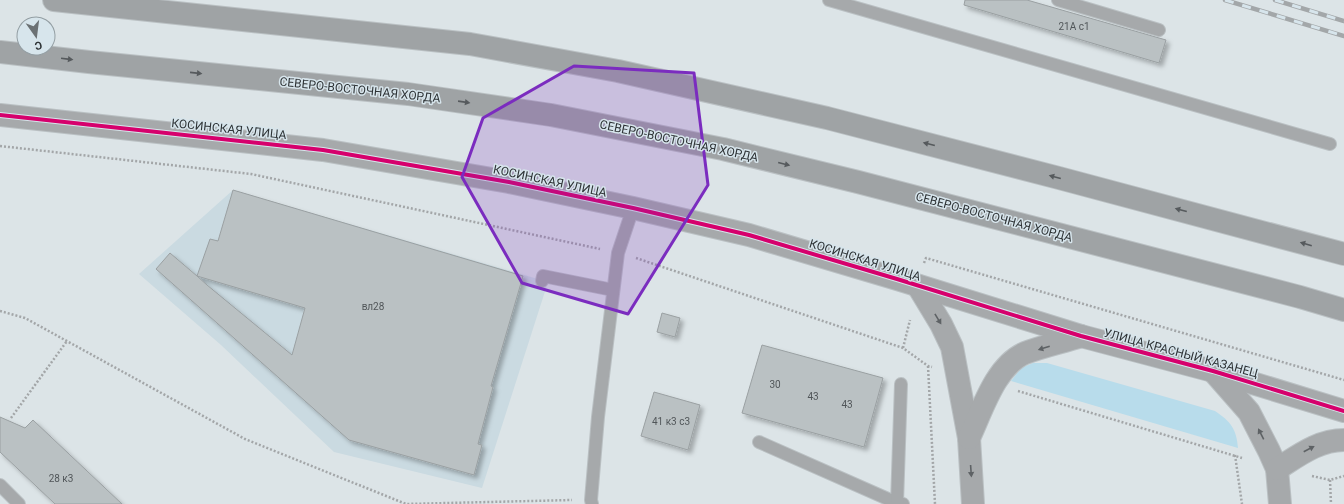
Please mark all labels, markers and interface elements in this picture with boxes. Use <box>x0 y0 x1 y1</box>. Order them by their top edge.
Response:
north arrow <box>16 16 56 56</box>
house number: 21А с1 <box>1058 21 1090 32</box>
text: С <box>33 38 43 52</box>
one-way arrow <box>60 56 73 63</box>
one-way arrow <box>190 69 202 76</box>
street label: СЕВЕРО-ВОСТОЧНАЯ ХОРДА <box>279 75 441 105</box>
one-way arrow <box>458 99 470 105</box>
street label: КОСИНСКАЯ УЛИЦА <box>171 116 287 142</box>
street label: СЕВЕРО-ВОСТОЧНАЯ ХОРДА <box>598 117 760 165</box>
one-way arrow <box>923 141 936 147</box>
one-way arrow <box>778 161 790 167</box>
street label: КОСИНСКАЯ УЛИЦА <box>492 162 608 200</box>
one-way arrow <box>1049 174 1061 180</box>
street label: СЕВЕРО-ВОСТОЧНАЯ ХОРДА <box>914 189 1074 245</box>
one-way arrow <box>1175 207 1187 213</box>
street label: КОСИНСКАЯ УЛИЦА <box>808 236 923 284</box>
one-way arrow <box>1300 241 1312 247</box>
house number: вл28 <box>362 301 385 312</box>
one-way arrow <box>935 313 942 325</box>
street label: УЛИЦА КРАСНЫЙ КАЗАНЕЦ <box>1102 325 1260 380</box>
one-way arrow <box>1037 345 1049 351</box>
house number: 30 <box>769 379 781 390</box>
house number: 43 <box>807 391 819 402</box>
house number: 43 <box>841 399 853 410</box>
house number: 41 к3 с3 <box>652 416 690 427</box>
one-way arrow <box>1257 428 1264 440</box>
one-way arrow <box>1303 446 1315 453</box>
one-way arrow <box>968 465 975 477</box>
house number: 28 к3 <box>49 473 73 484</box>

